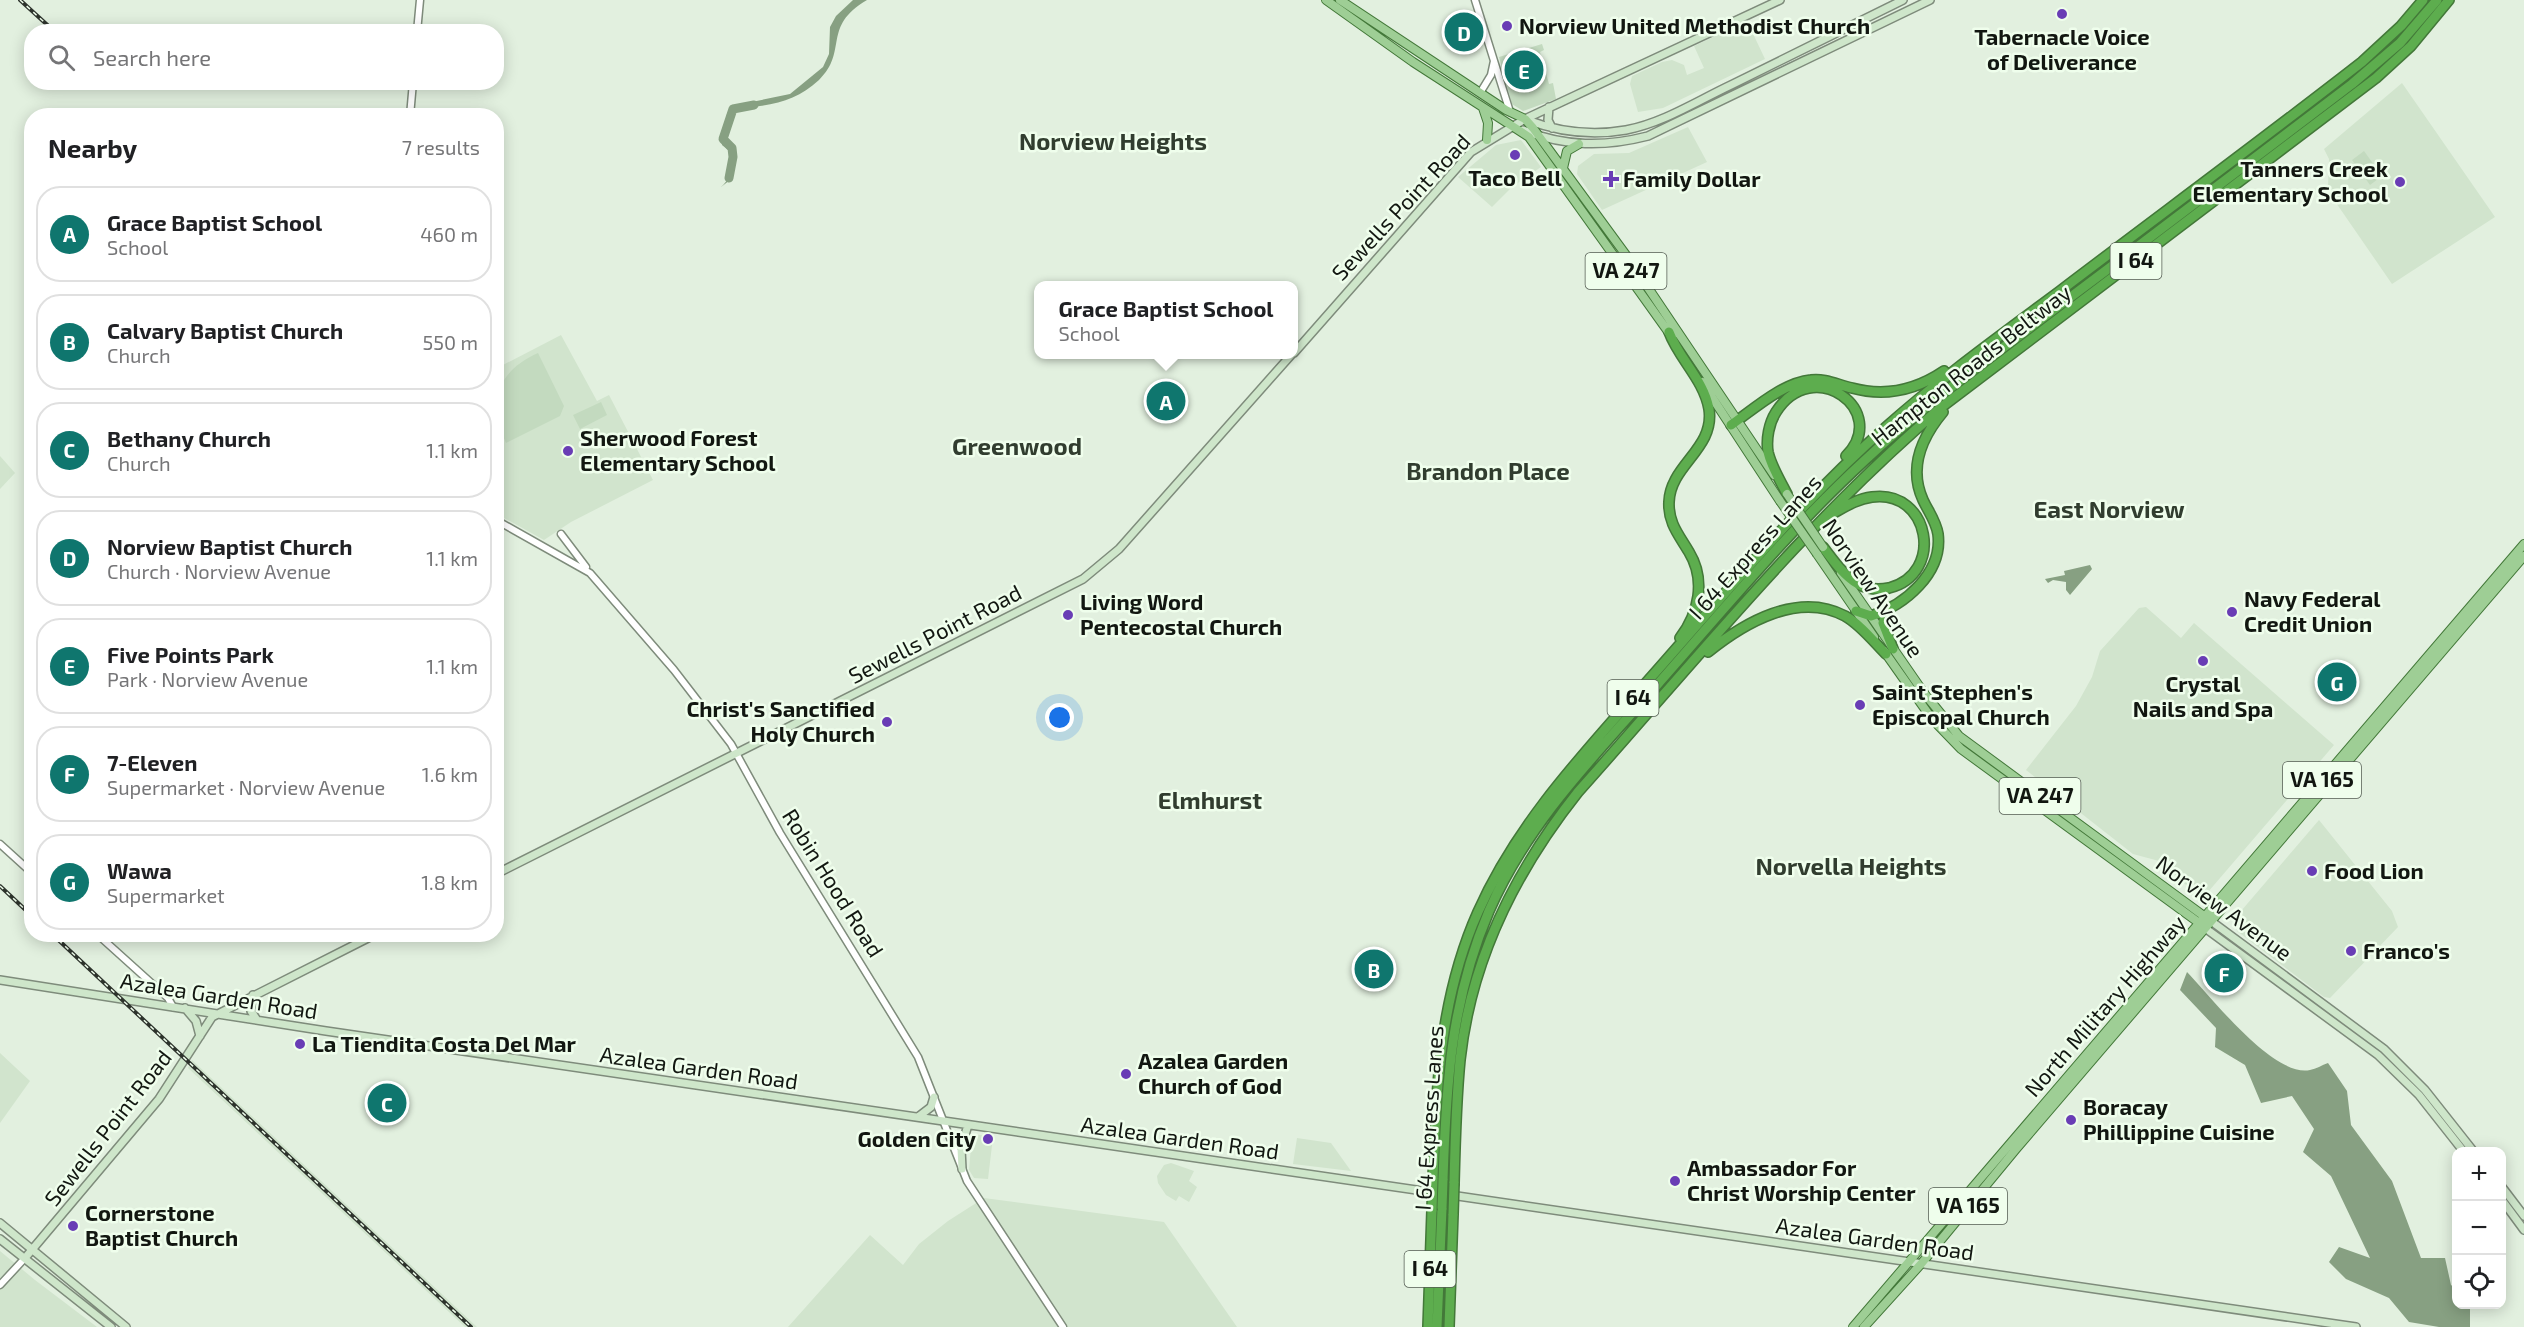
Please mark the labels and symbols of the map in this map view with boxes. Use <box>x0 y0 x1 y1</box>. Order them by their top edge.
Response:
marker: Tabernacle Voice of Deliverance <box>2055 7 2069 21</box>
pin: D <box>1444 9 1484 54</box>
place label: Norview United Methodist Church <box>1519 12 1870 38</box>
marker: Norview United Methodist Church <box>1500 19 1514 33</box>
place label: Tabernacle Voice of Deliverance <box>1974 23 2150 74</box>
pin: E <box>1504 48 1544 92</box>
district label: Norview Heights <box>1019 126 1207 155</box>
street label: Sewells Point Road <box>1326 128 1475 285</box>
marker: Taco Bell <box>1508 148 1522 162</box>
place label: Tanners Creek Elementary School <box>2192 155 2389 207</box>
place label: Taco Bell <box>1468 164 1563 190</box>
place label: Family Dollar <box>1623 165 1761 192</box>
marker: Family Dollar <box>1604 172 1618 186</box>
marker: Tanners Creek Elementary School <box>2393 175 2407 189</box>
road number: I 64 <box>2110 243 2162 279</box>
road number: VA 247 <box>1586 253 1666 289</box>
street label: Hampton Roads Beltway <box>1865 278 2076 450</box>
pin: A <box>1146 378 1186 424</box>
place label: Sherwood Forest Elementary School <box>580 424 776 476</box>
district label: Greenwood <box>952 431 1082 460</box>
marker: Sherwood Forest Elementary School <box>561 444 575 458</box>
district label: Brandon Place <box>1406 456 1570 485</box>
street label: I 64 Express Lanes <box>1683 469 1826 624</box>
district label: East Norview <box>2033 494 2185 523</box>
street label: Norview Avenue <box>1818 513 1930 662</box>
street label: Sewells Point Road <box>844 578 1025 688</box>
place label: Navy Federal Credit Union <box>2244 585 2381 636</box>
place label: Living Word Pentecostal Church <box>1080 588 1282 639</box>
marker: Navy Federal Credit Union <box>2225 605 2239 619</box>
marker: Living Word Pentecostal Church <box>1061 608 1075 622</box>
marker: Crystal Nails and Spa <box>2196 654 2210 668</box>
pin: G <box>2318 660 2356 704</box>
place label: Crystal Nails and Spa <box>2133 670 2273 721</box>
place label: Saint Stephen's Episcopal Church <box>1872 678 2050 729</box>
road number: I 64 <box>1608 680 1658 716</box>
place label: Christ's Sanctified Holy Church <box>686 695 875 747</box>
marker: Saint Stephen's Episcopal Church <box>1853 698 1867 712</box>
your location <box>1045 703 1074 732</box>
marker: Christ's Sanctified Holy Church <box>880 715 894 729</box>
road number: VA 165 <box>2283 762 2361 798</box>
road number: VA 247 <box>2000 778 2080 814</box>
district label: Elmhurst <box>1158 785 1262 814</box>
street label: Robin Hood Road <box>778 804 890 961</box>
street label: Norview Avenue <box>2152 849 2298 965</box>
district label: Norvella Heights <box>1756 851 1946 880</box>
place label: Food Lion <box>2324 857 2424 883</box>
marker: Food Lion <box>2305 864 2319 878</box>
street label: North Military Highway <box>2018 909 2190 1101</box>
place label: Franco's <box>2363 937 2450 963</box>
marker: Franco's <box>2344 944 2358 958</box>
pin: B <box>1354 946 1394 992</box>
pin: F <box>2204 950 2244 996</box>
street label: Azalea Garden Road <box>119 967 320 1023</box>
street label: I 64 Express Lanes <box>1409 1025 1447 1211</box>
place label: La Tiendita Costa Del Mar <box>312 1030 577 1056</box>
marker: La Tiendita Costa Del Mar <box>293 1037 307 1051</box>
street label: Azalea Garden Road <box>599 1040 800 1094</box>
street label: Sewells Point Road <box>38 1044 176 1211</box>
place label: Azalea Garden Church of God <box>1138 1047 1288 1098</box>
marker: Azalea Garden Church of God <box>1119 1067 1133 1081</box>
pin: C <box>368 1080 406 1126</box>
place label: Boracay Phillippine Cuisine <box>2083 1093 2275 1144</box>
street label: Azalea Garden Road <box>1080 1110 1281 1164</box>
marker: Boracay Phillippine Cuisine <box>2064 1113 2078 1127</box>
place label: Golden City <box>858 1125 977 1152</box>
marker: Golden City <box>981 1132 995 1146</box>
place label: Ambassador For Christ Worship Center <box>1687 1154 1916 1205</box>
marker: Ambassador For Christ Worship Center <box>1668 1174 1682 1188</box>
road number: VA 165 <box>1929 1188 2007 1224</box>
place label: Cornerstone Baptist Church <box>85 1199 238 1250</box>
street label: Azalea Garden Road <box>1775 1211 1976 1265</box>
marker: Cornerstone Baptist Church <box>66 1219 80 1233</box>
road number: I 64 <box>1404 1251 1456 1287</box>

